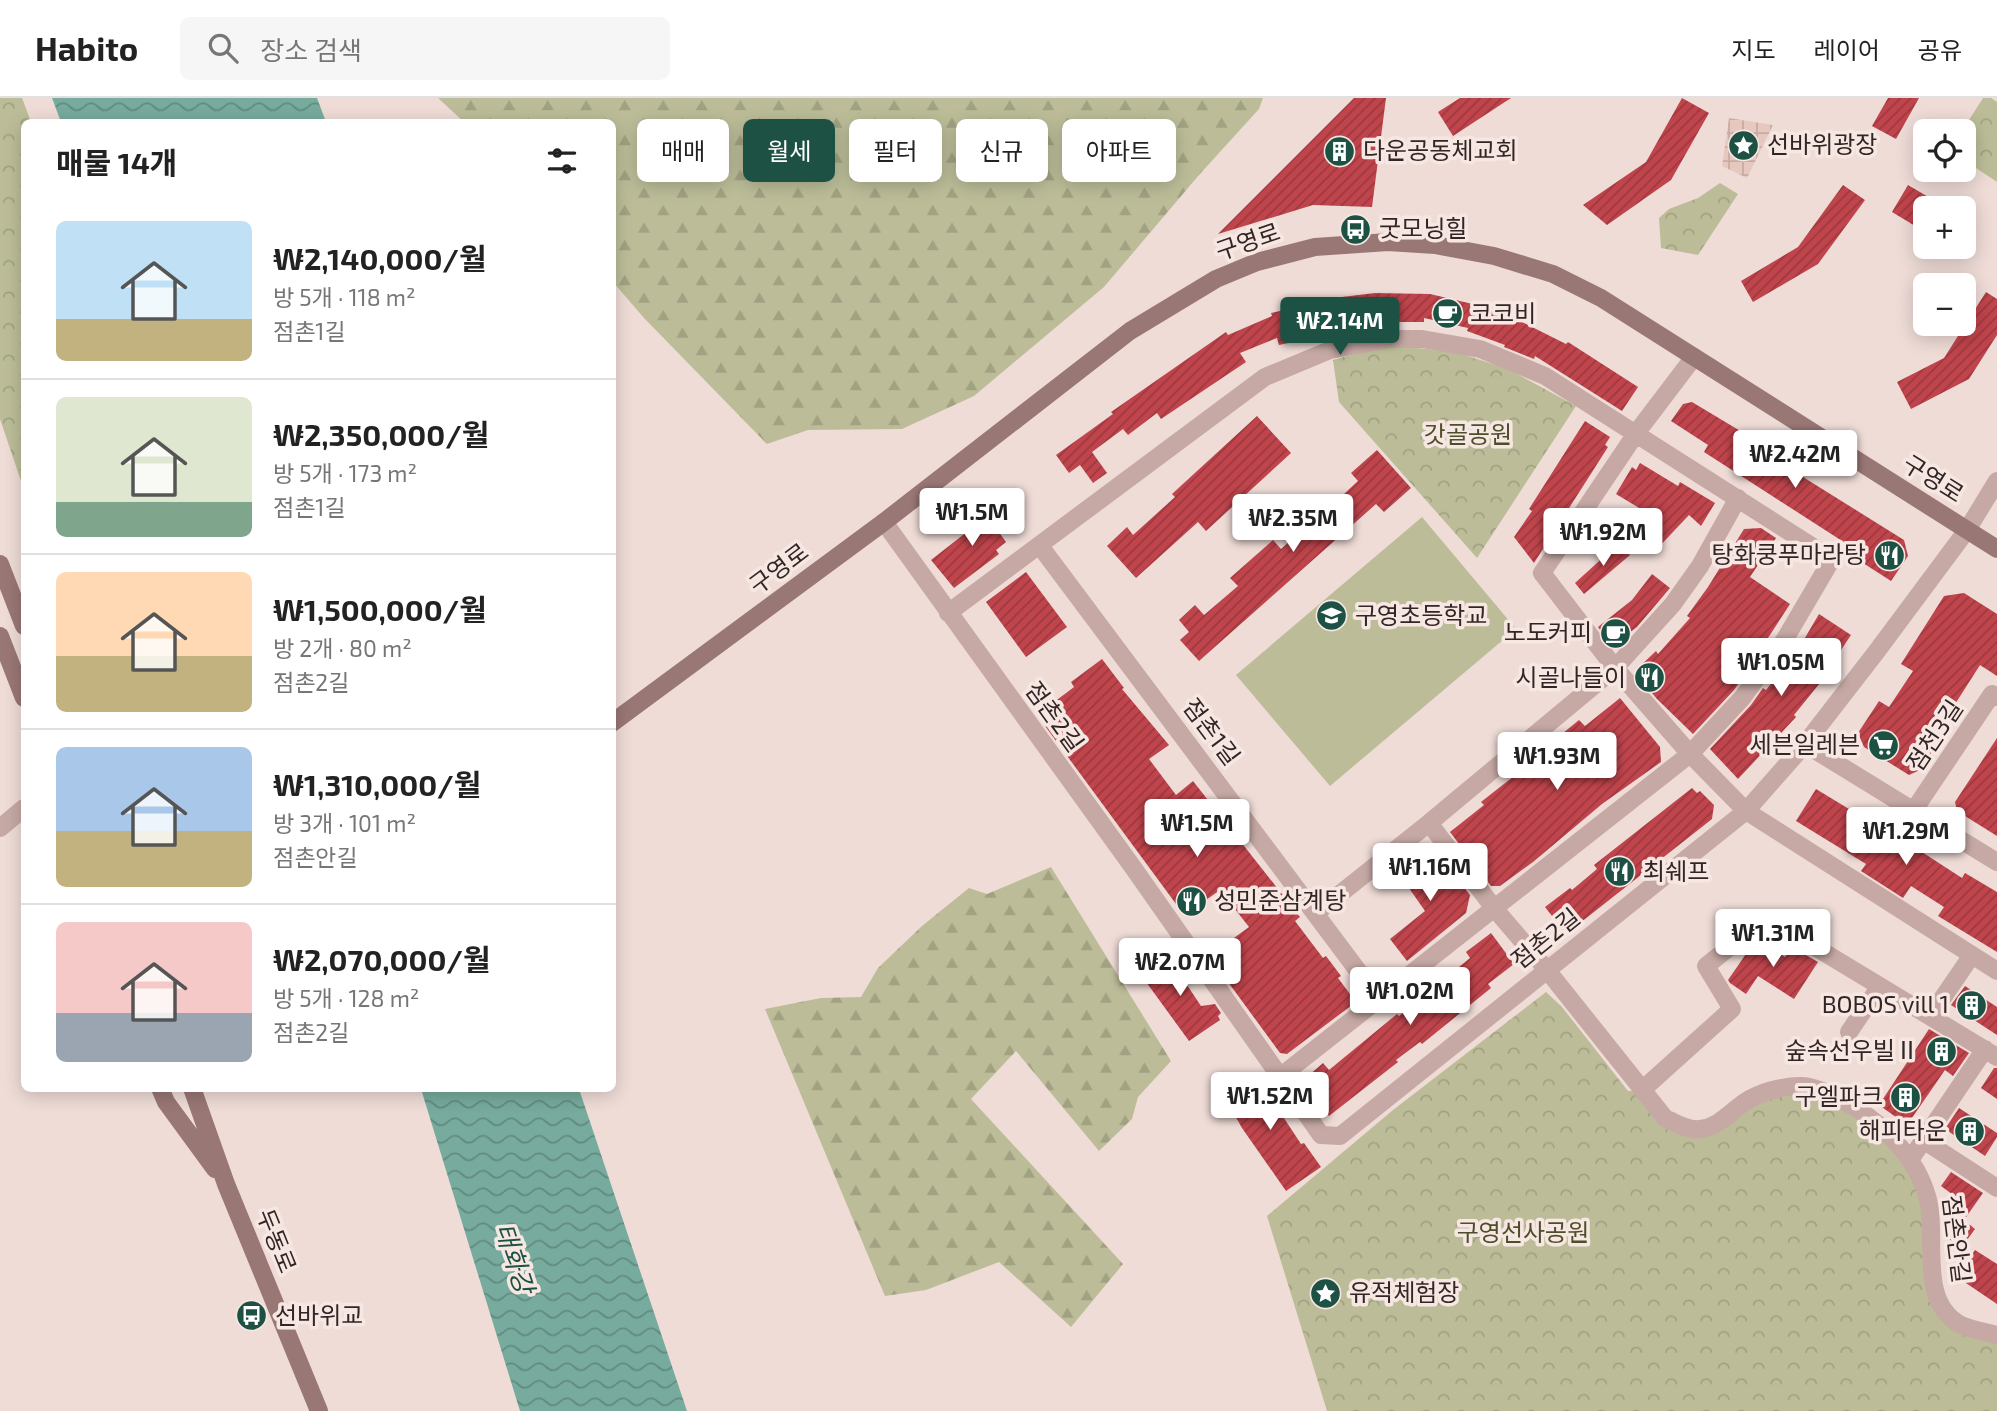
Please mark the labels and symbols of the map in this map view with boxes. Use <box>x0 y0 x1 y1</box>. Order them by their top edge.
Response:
place icon: 선바위광장 <box>1727 128 1761 162</box>
place label: 선바위광장 <box>1767 129 1877 158</box>
building icon: 다운공동체교회 <box>1323 134 1357 168</box>
place label: 다운공동체교회 <box>1363 135 1518 164</box>
bus stop icon: 굿모닝힐 <box>1339 212 1373 246</box>
place label: 굿모닝힐 <box>1379 213 1467 242</box>
street label: 구영로 <box>1211 216 1284 265</box>
cafe icon: 코코비 <box>1430 297 1464 331</box>
pin: ₩2.14M <box>1283 298 1397 357</box>
place label: 코코비 <box>1470 298 1536 327</box>
park label: 갓골공원 <box>1424 419 1512 448</box>
pin: ₩2.42M <box>1738 430 1852 490</box>
street label: 구영로 <box>1898 448 1970 508</box>
pin: ₩1.5M <box>923 489 1021 548</box>
pin: ₩2.35M <box>1236 494 1350 554</box>
pin: ₩1.92M <box>1546 508 1660 568</box>
street label: 구영로 <box>743 536 813 599</box>
restaurant icon: 탕화쿵푸마라탕 <box>1872 538 1906 572</box>
place label: 탕화쿵푸마라탕 <box>1711 539 1866 568</box>
school or university icon: 구영초등학교 <box>1315 599 1349 633</box>
place label: 구영초등학교 <box>1355 600 1487 629</box>
cafe icon: 노도커피 <box>1598 616 1632 650</box>
place label: 노도커피 <box>1504 617 1592 646</box>
pin: ₩1.05M <box>1724 638 1838 698</box>
restaurant icon: 시골나들이 <box>1632 661 1666 695</box>
place label: 시골나들이 <box>1516 662 1626 691</box>
street label: 점촌2길 <box>1020 675 1090 757</box>
street label: 점촌1길 <box>1178 692 1247 770</box>
street label: 점천3길 <box>1899 694 1968 776</box>
supermarket icon: 세븐일레븐 <box>1866 728 1900 762</box>
place label: 세븐일레븐 <box>1750 729 1860 758</box>
pin: ₩1.93M <box>1500 732 1614 792</box>
pin: ₩1.5M <box>1148 800 1246 859</box>
pin: ₩1.29M <box>1849 808 1963 867</box>
pin: ₩1.16M <box>1373 844 1487 903</box>
restaurant icon: 최쉐프 <box>1603 855 1637 889</box>
place label: 최쉐프 <box>1643 856 1709 885</box>
restaurant icon: 성민준삼계탕 <box>1174 884 1208 918</box>
place label: 성민준삼계탕 <box>1214 885 1346 914</box>
street label: 점촌2길 <box>1505 901 1585 974</box>
pin: ₩1.31M <box>1716 910 1830 969</box>
pin: ₩2.07M <box>1123 939 1237 998</box>
pin: ₩1.02M <box>1353 968 1467 1027</box>
building icon: BOBOS vill 1 <box>1955 988 1989 1022</box>
place label: BOBOS vill 1 <box>1822 989 1949 1018</box>
building icon: 숲속선우빌Ⅱ <box>1925 1034 1959 1068</box>
place label: 숲속선우빌Ⅱ <box>1785 1035 1919 1064</box>
pin: ₩1.52M <box>1213 1072 1327 1132</box>
building icon: 구엘파크 <box>1889 1080 1923 1114</box>
place label: 구엘파크 <box>1795 1081 1883 1110</box>
building icon: 해피타운 <box>1953 1114 1987 1148</box>
place label: 해피타운 <box>1859 1115 1947 1144</box>
street label: 점촌안길 <box>1938 1193 1977 1284</box>
street label: 두동로 <box>252 1204 303 1277</box>
park label: 구영선사공원 <box>1457 1217 1589 1246</box>
water label: 태화강 <box>490 1219 542 1299</box>
place icon: 유적체험장 <box>1309 1276 1343 1310</box>
place label: 유적체험장 <box>1349 1277 1459 1306</box>
bus stop icon: 선바위교 <box>235 1299 269 1333</box>
place label: 선바위교 <box>275 1300 363 1329</box>

